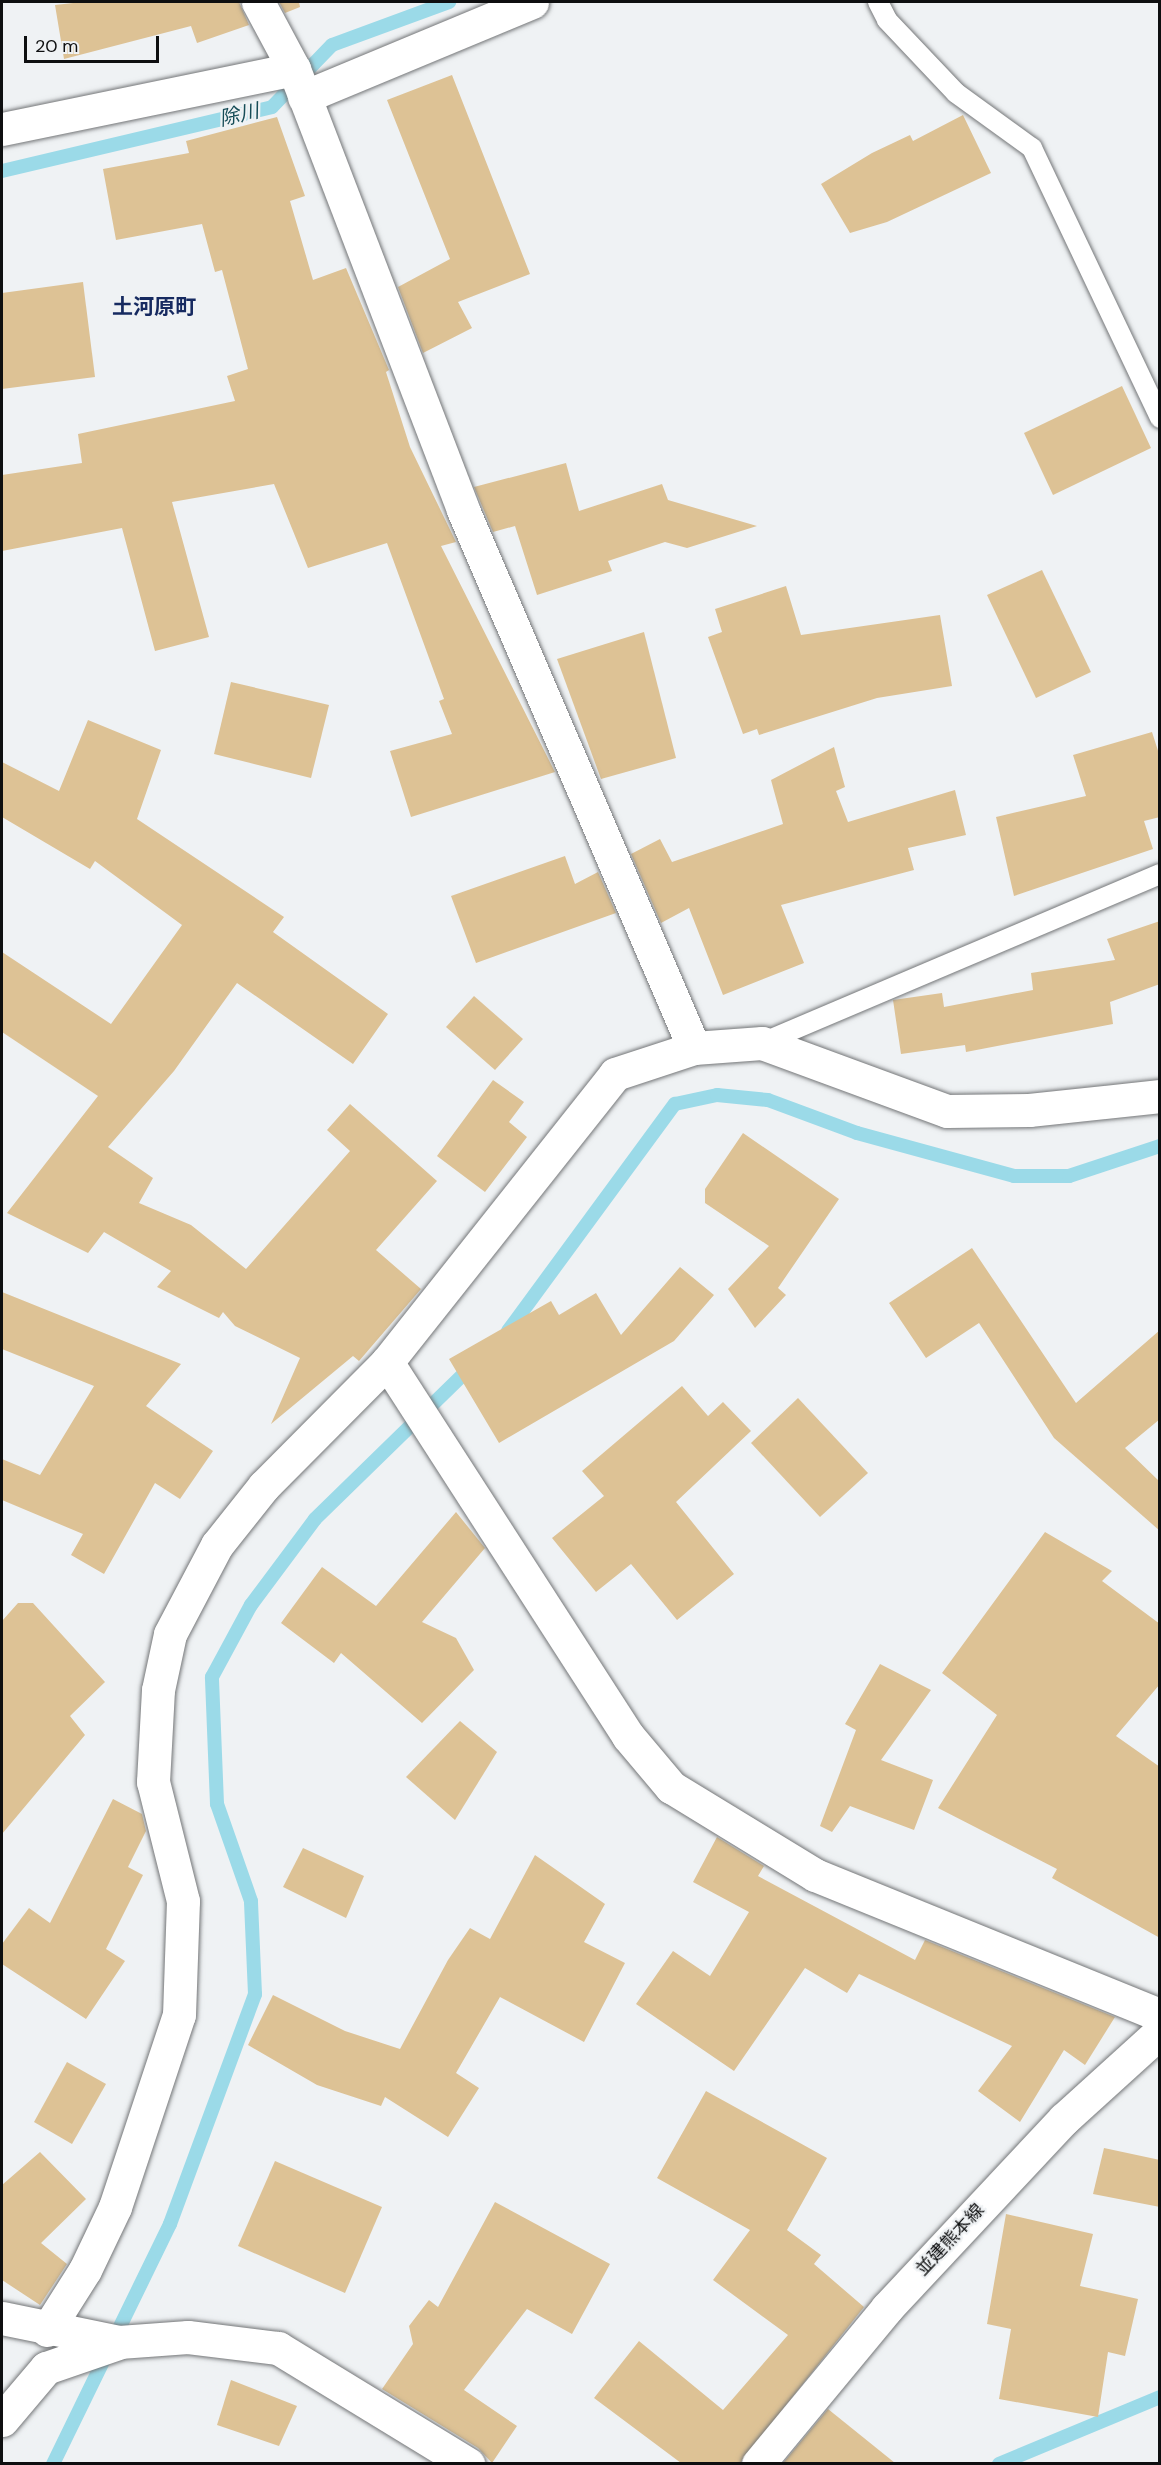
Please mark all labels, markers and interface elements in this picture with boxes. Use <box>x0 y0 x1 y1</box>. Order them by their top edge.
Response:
scale bar <box>27 24 162 62</box>
text: 20 m <box>35 34 78 58</box>
water label: 除川 <box>217 99 261 131</box>
district label: 土河原町 <box>112 294 196 320</box>
street label: 並建熊本線 <box>911 2200 989 2280</box>

